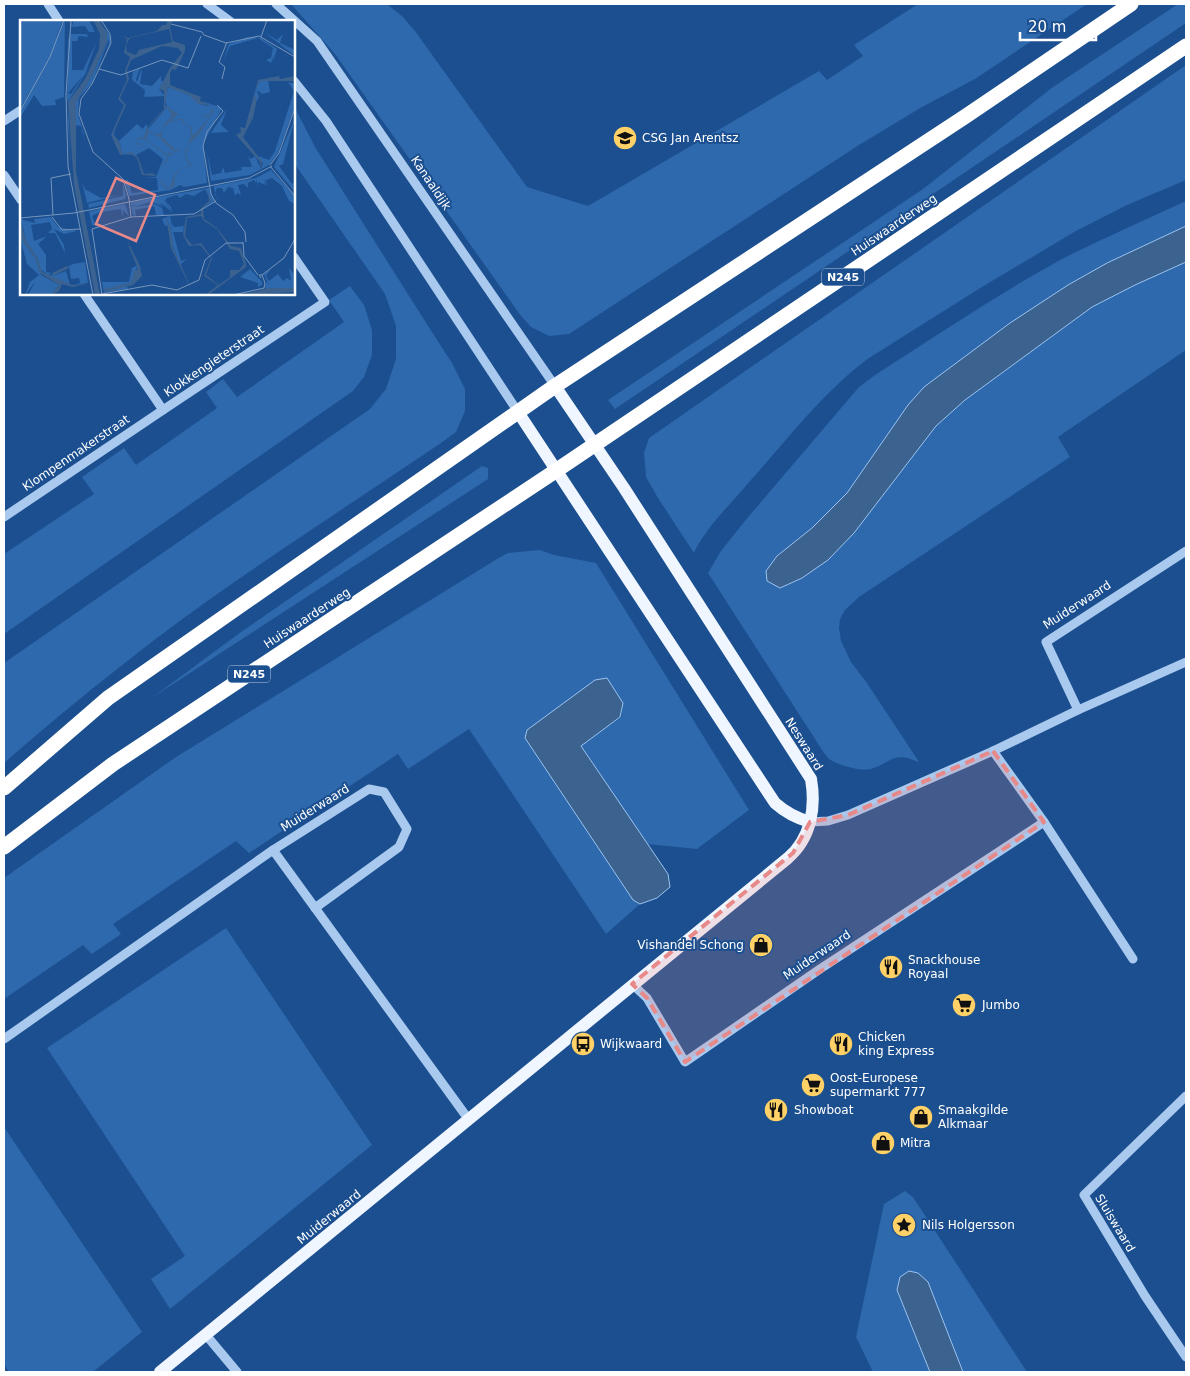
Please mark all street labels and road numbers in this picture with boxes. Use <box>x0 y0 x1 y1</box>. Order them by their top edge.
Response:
street label: Kanaaldijk <box>408 153 454 213</box>
street label: Huiswaarderweg <box>849 191 939 259</box>
road number: N245 <box>822 268 864 286</box>
street label: Klokkengieterstraat <box>161 322 267 400</box>
street label: Klompenmakerstraat <box>20 412 132 494</box>
street label: Muiderwaard <box>1040 578 1114 632</box>
street label: Huiswaarderweg <box>261 585 353 651</box>
road number: N245 <box>228 666 270 682</box>
street label: Neswaard <box>782 715 826 773</box>
street label: Muiderwaard <box>278 781 352 835</box>
street label: Muiderwaard <box>781 927 853 983</box>
street label: Muiderwaard <box>294 1187 364 1247</box>
street label: Sluiswaard <box>1092 1192 1138 1254</box>

